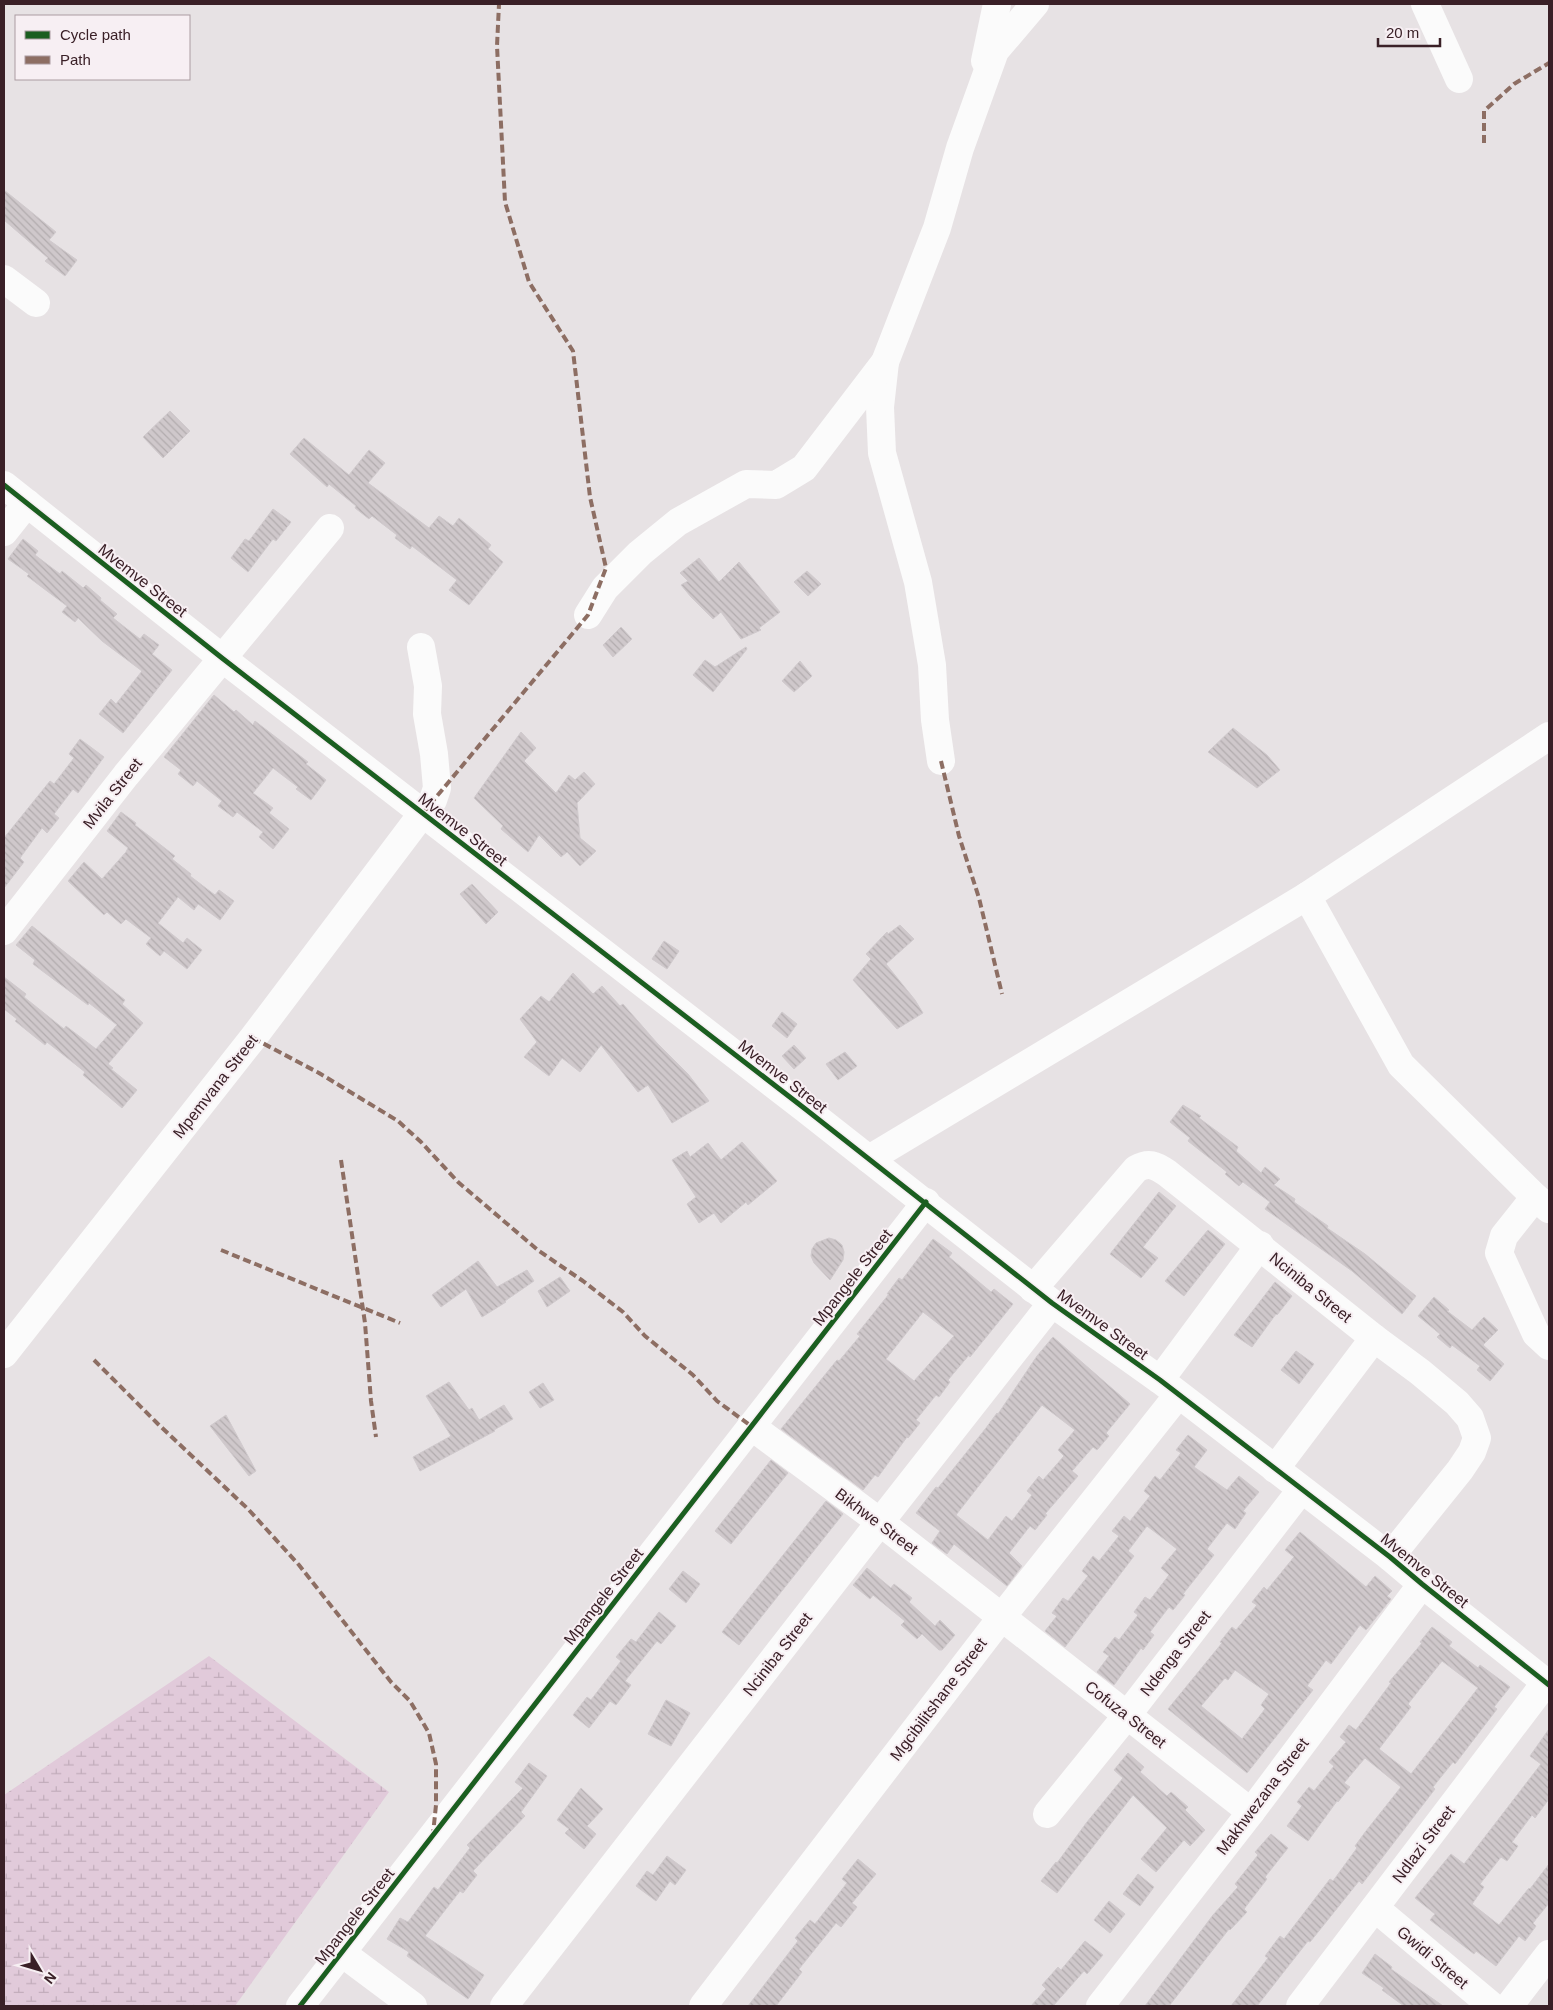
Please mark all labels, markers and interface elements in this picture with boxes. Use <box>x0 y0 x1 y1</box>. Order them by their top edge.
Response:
legend <box>15 15 190 80</box>
scale bar <box>1378 15 1440 47</box>
text: 20 m <box>1386 24 1419 41</box>
text: Cycle path <box>60 26 131 43</box>
text: Path <box>60 51 91 68</box>
street label: Mvemve Street <box>95 541 191 621</box>
street label: Mvila Street <box>80 754 145 832</box>
street label: Mvemve Street <box>415 790 511 870</box>
street label: Mpemvana Street <box>170 1031 261 1141</box>
street label: Mvemve Street <box>735 1037 831 1117</box>
street label: Mpangele Street <box>810 1225 896 1329</box>
street label: Nciniba Street <box>1266 1249 1356 1326</box>
street label: Mvemve Street <box>1054 1286 1152 1363</box>
street label: Bikhwe Street <box>832 1485 922 1558</box>
street label: Mvemve Street <box>1378 1530 1472 1611</box>
street label: Mpangele Street <box>561 1544 647 1648</box>
street label: Ndenga Street <box>1137 1607 1214 1699</box>
street label: Nciniba Street <box>740 1609 815 1699</box>
street label: Mgcibilitshane Street <box>887 1634 990 1764</box>
street label: Cofuza Street <box>1082 1678 1170 1752</box>
street label: Makhwezana Street <box>1213 1734 1312 1858</box>
street label: Ndlazi Street <box>1389 1802 1458 1886</box>
street label: Mpangele Street <box>312 1864 398 1968</box>
street label: Gwidi Street <box>1394 1923 1472 1992</box>
north arrow <box>15 1945 65 1995</box>
text: N <box>41 1969 60 1987</box>

